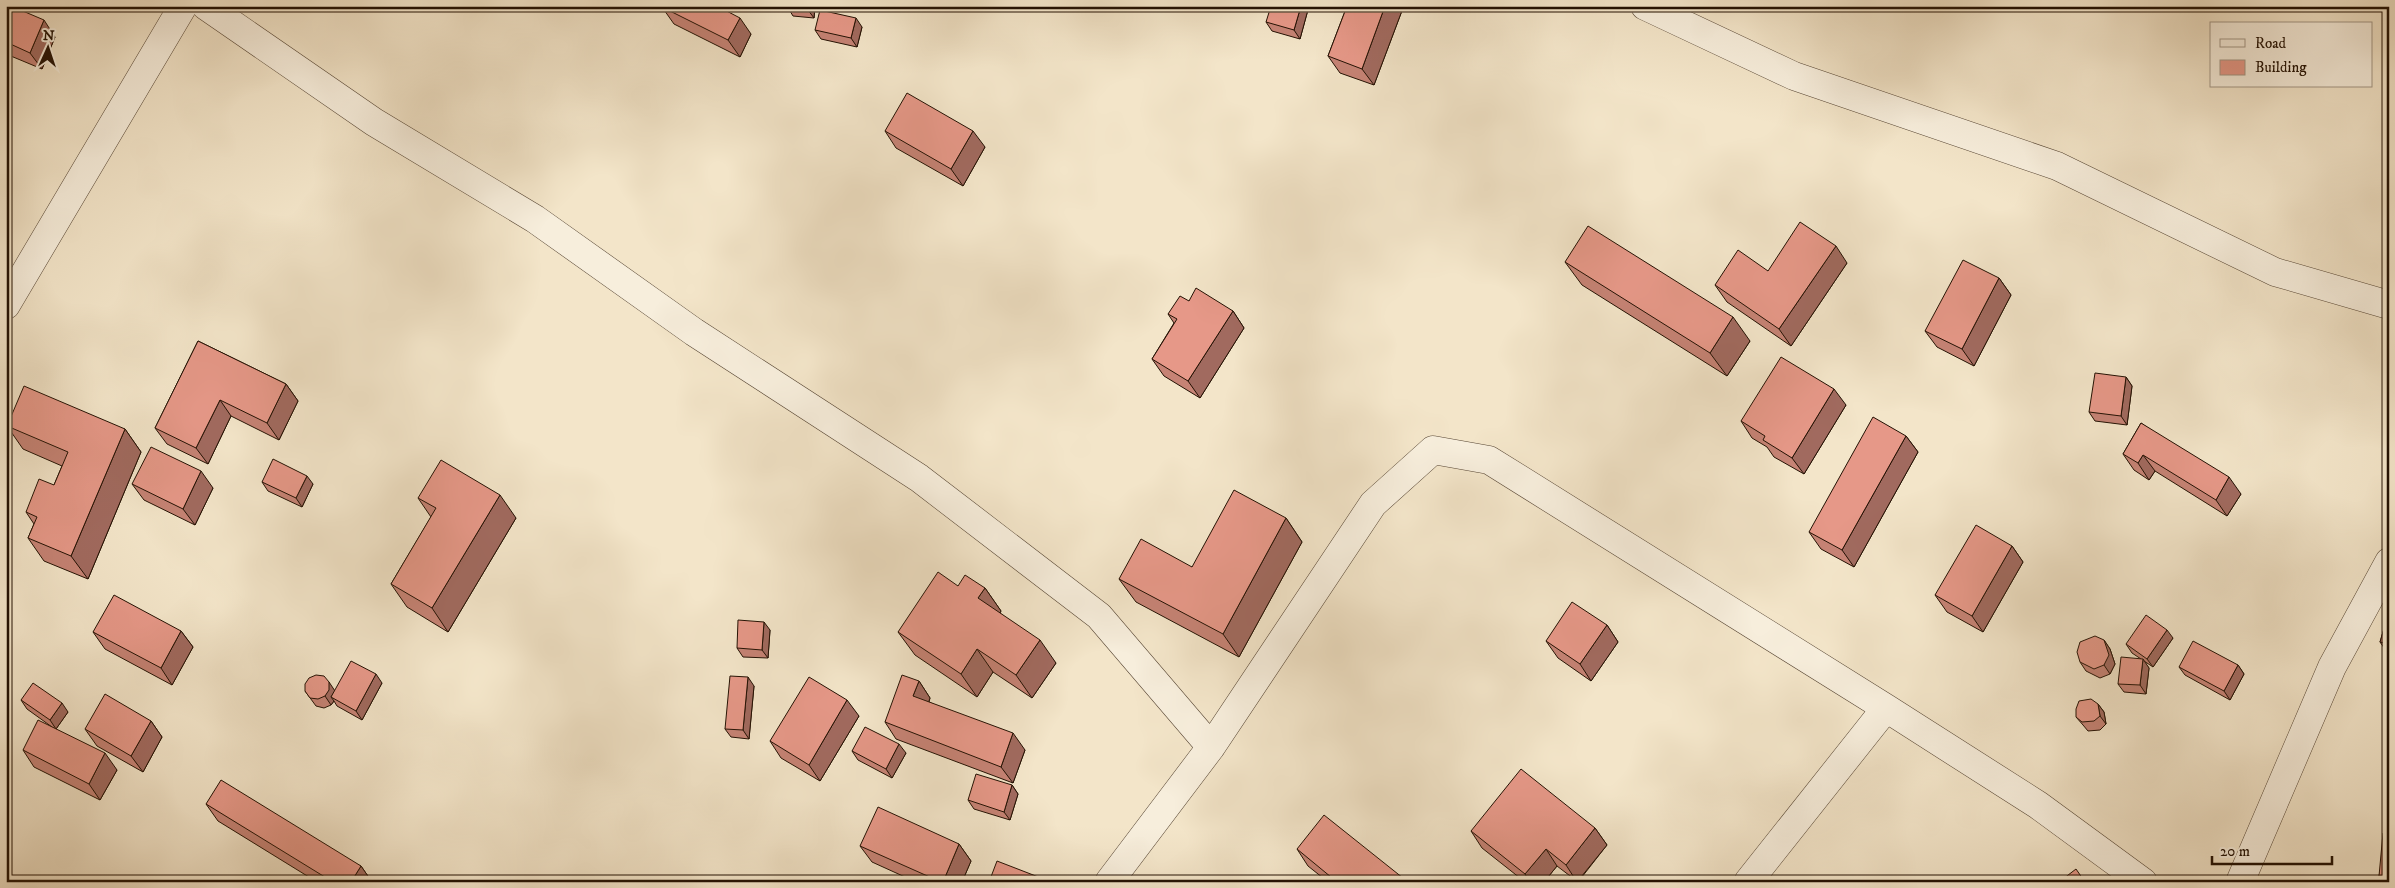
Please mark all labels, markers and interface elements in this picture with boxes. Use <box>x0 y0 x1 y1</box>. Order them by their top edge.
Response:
north arrow <box>22 22 72 72</box>
legend <box>2210 22 2372 88</box>
text: N <box>42 27 55 45</box>
text: Road <box>2255 34 2287 53</box>
text: Building <box>2255 58 2307 77</box>
scale bar <box>2212 833 2332 865</box>
text: 20 m <box>2220 842 2250 861</box>

